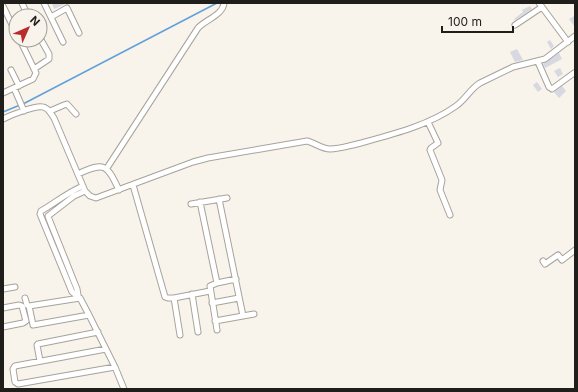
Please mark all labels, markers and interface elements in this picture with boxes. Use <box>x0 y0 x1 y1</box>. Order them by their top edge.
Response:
north arrow <box>8 8 48 48</box>
scale bar <box>442 8 513 34</box>
text: N <box>27 13 43 29</box>
text: 100 m <box>448 14 482 29</box>

